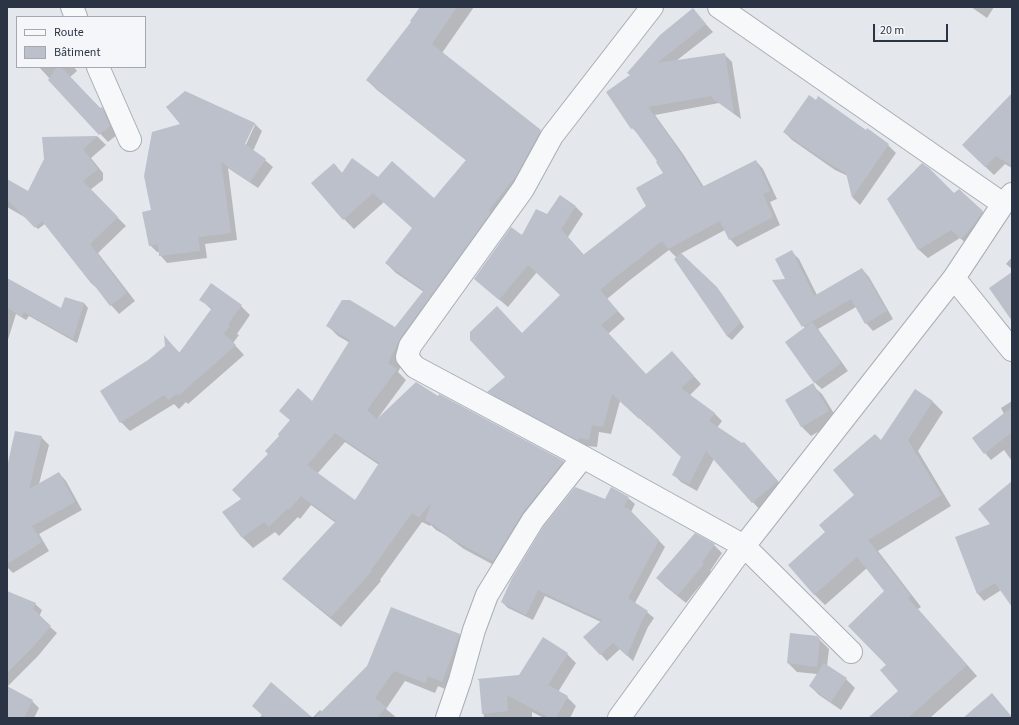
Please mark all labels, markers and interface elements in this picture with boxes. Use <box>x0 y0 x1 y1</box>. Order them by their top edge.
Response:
legend <box>16 16 146 68</box>
scale bar <box>875 16 950 42</box>
text: 20 m <box>880 22 904 39</box>
text: Route <box>54 24 84 41</box>
text: Bâtiment <box>54 44 100 61</box>

